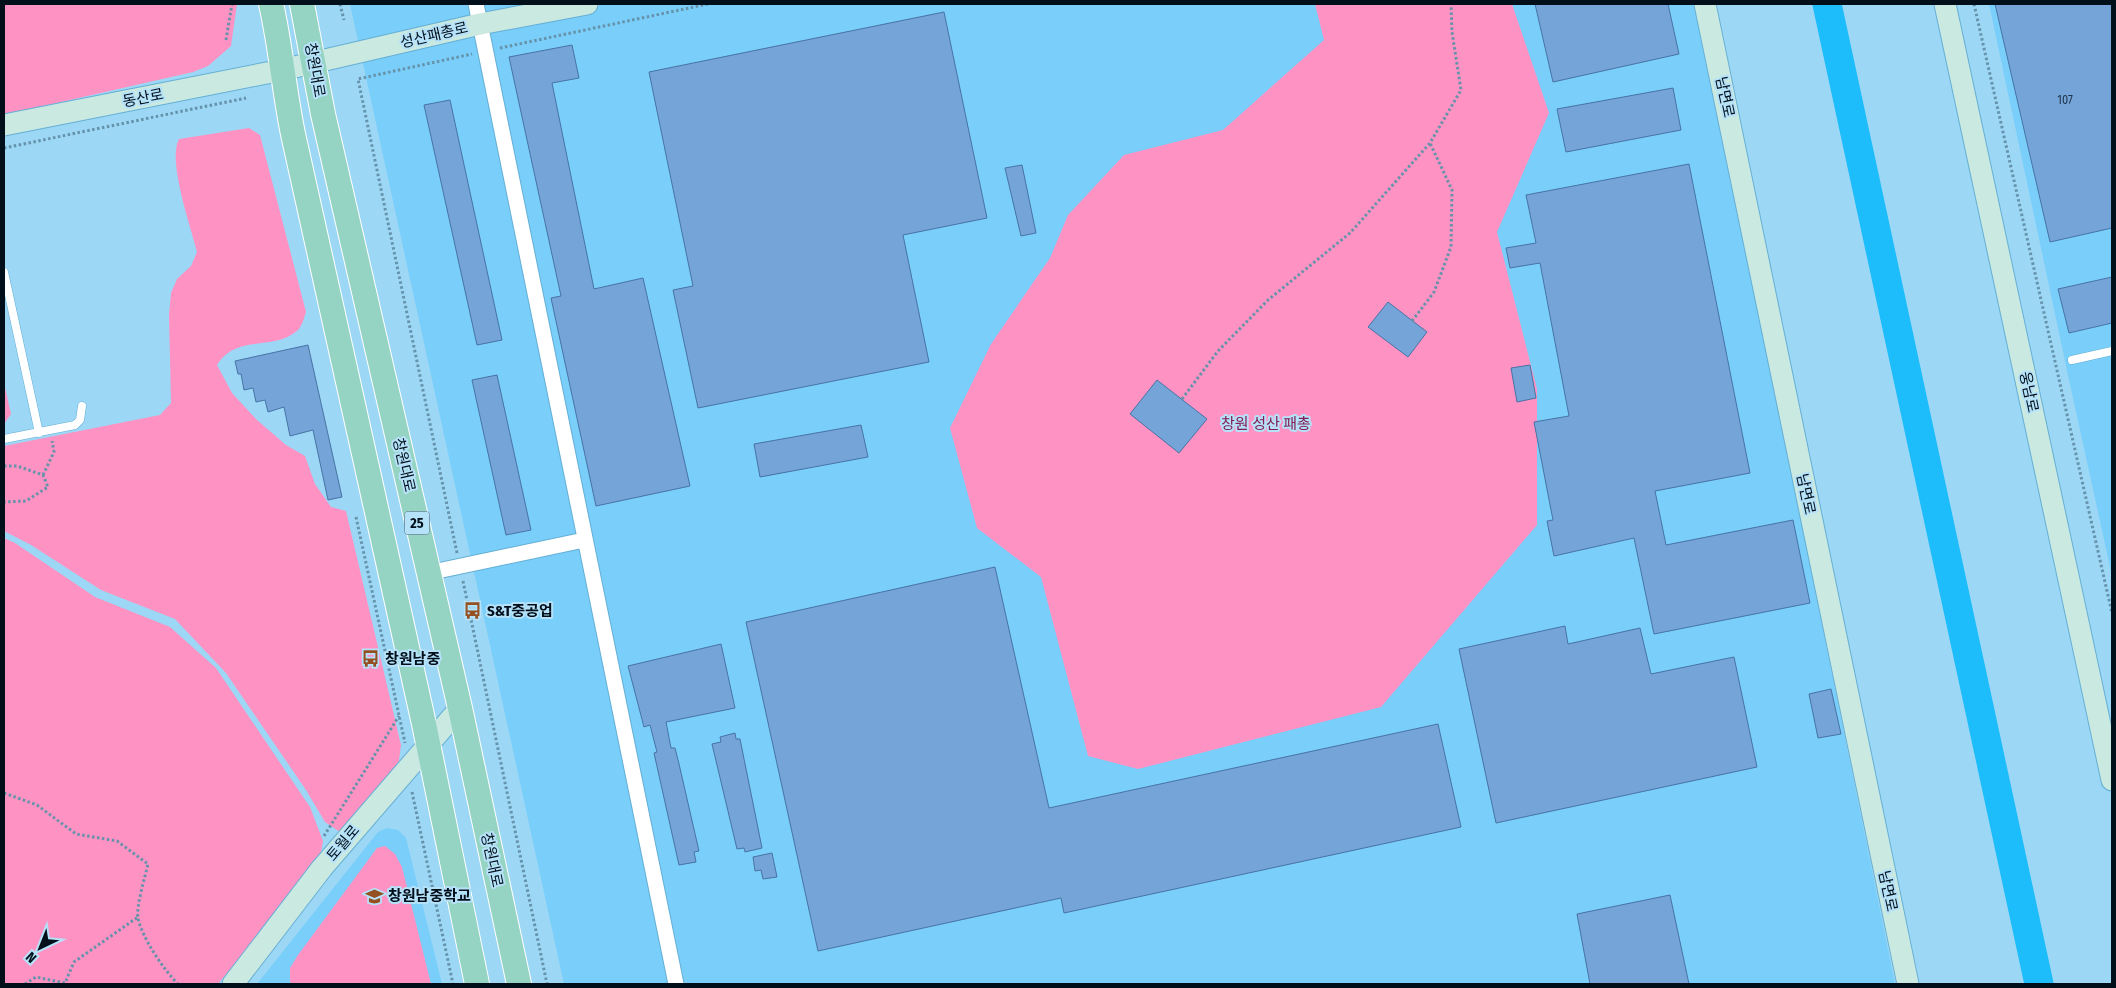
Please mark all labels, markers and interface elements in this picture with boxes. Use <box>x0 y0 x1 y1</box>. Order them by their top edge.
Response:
street label: 성산패총로 <box>398 18 470 52</box>
street label: 창원대로 <box>301 41 329 99</box>
street label: 남면로 <box>1712 75 1738 119</box>
street label: 동산로 <box>121 85 165 111</box>
house number: 107 <box>2057 93 2073 107</box>
street label: 웅남로 <box>2016 370 2042 414</box>
park label: 창원 성산 패총 <box>1221 415 1311 433</box>
street label: 창원대로 <box>389 436 419 494</box>
street label: 남면로 <box>1793 472 1819 516</box>
road number: 25 <box>404 512 430 534</box>
bus stop icon: S&T중공업 <box>463 601 483 621</box>
place label: S&T중공업 <box>487 602 553 620</box>
bus stop icon: 창원남중 <box>361 649 381 669</box>
place label: 창원남중 <box>385 650 440 668</box>
street label: 토월로 <box>323 821 363 865</box>
street label: 창원대로 <box>477 831 507 889</box>
street label: 남면로 <box>1875 869 1901 913</box>
school or university icon: 창원남중학교 <box>364 886 384 906</box>
place label: 창원남중학교 <box>388 887 471 905</box>
north arrow <box>15 923 65 973</box>
text: N <box>23 948 40 966</box>

